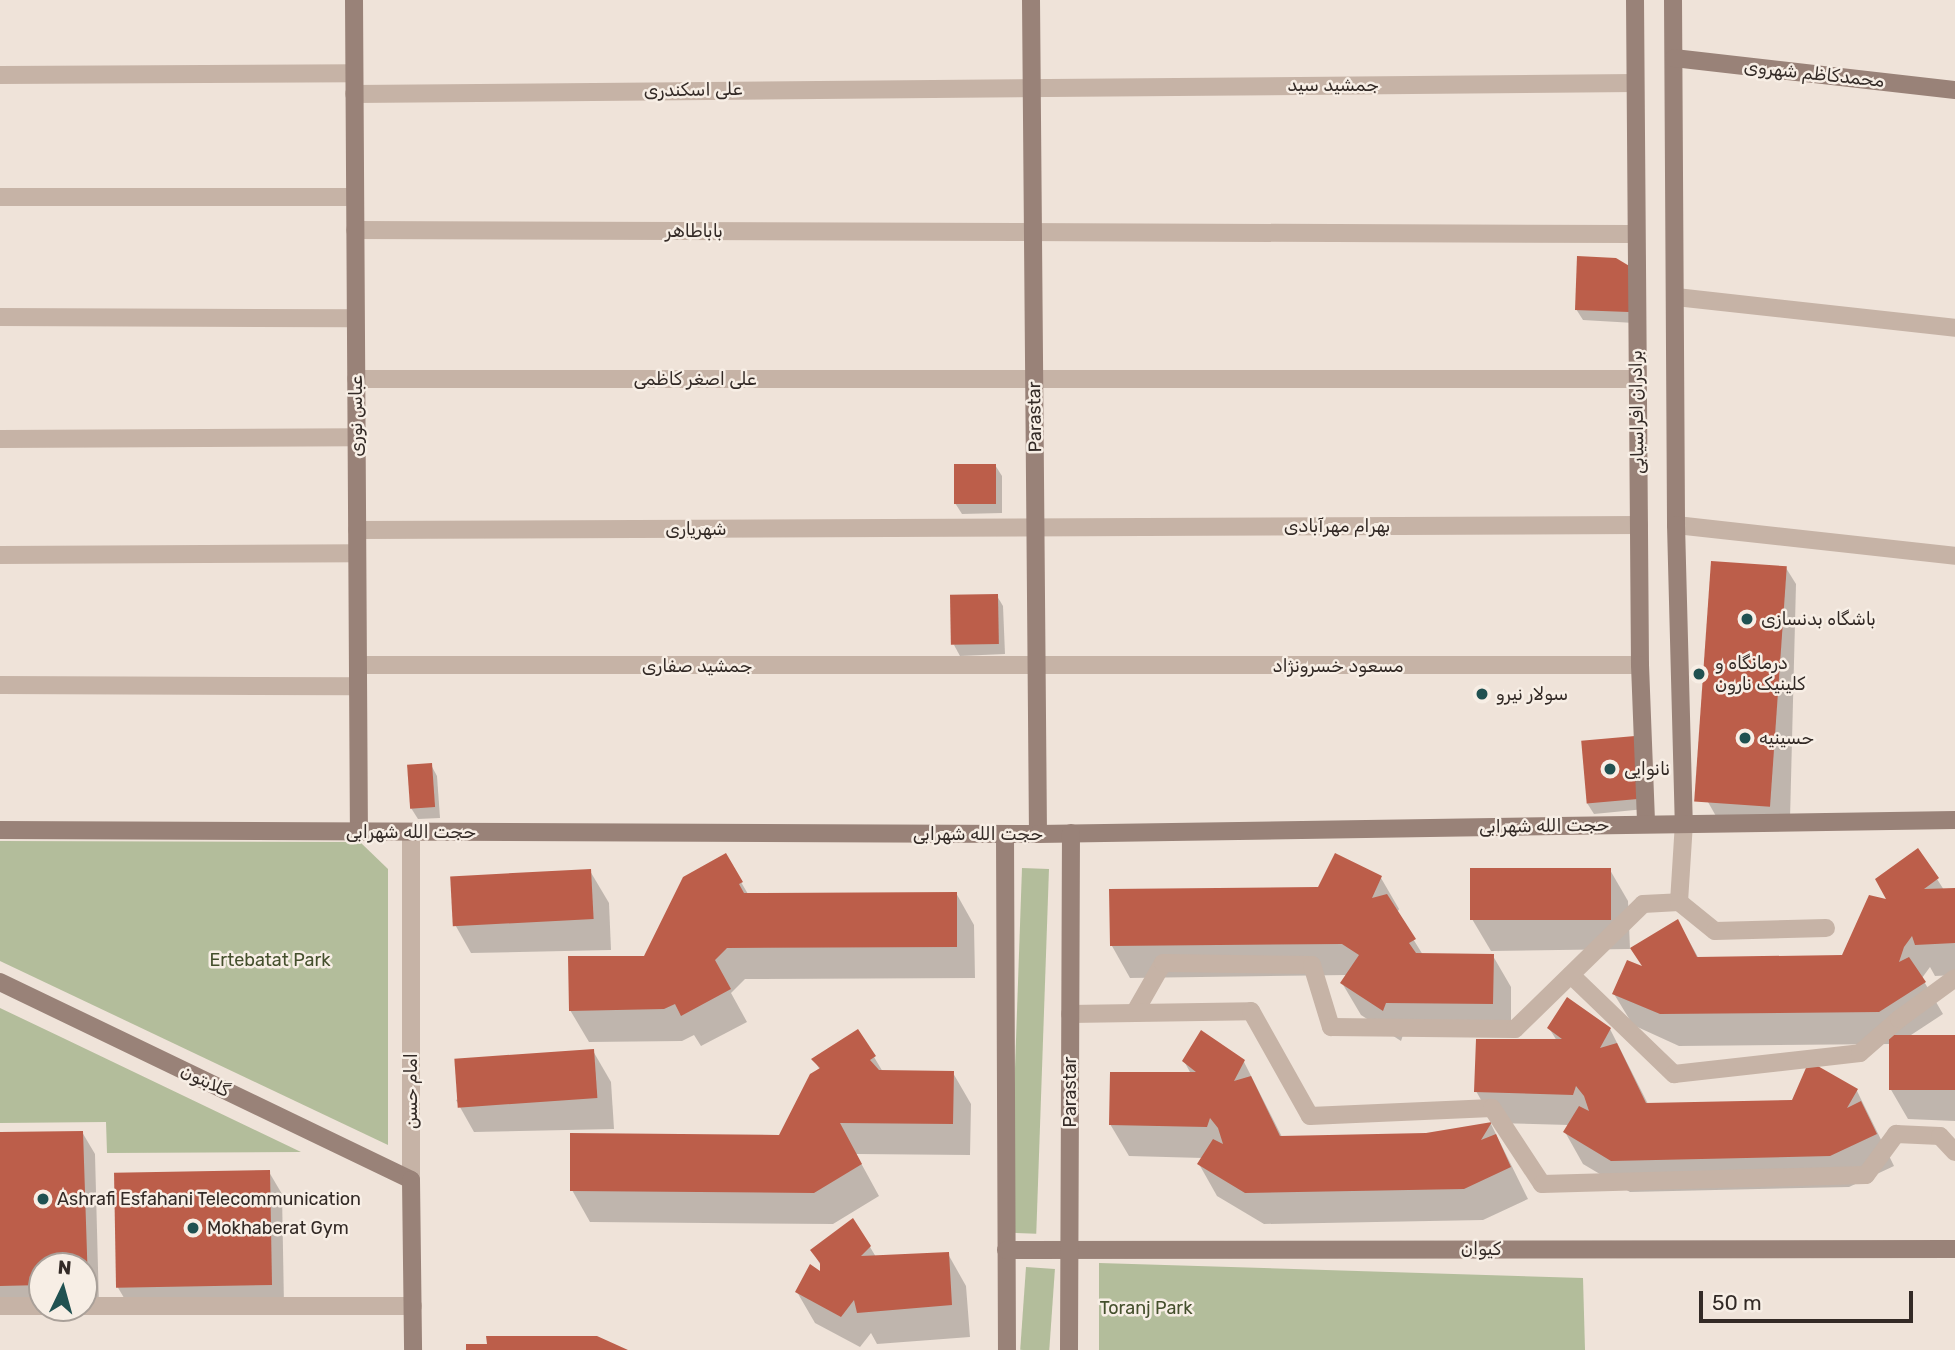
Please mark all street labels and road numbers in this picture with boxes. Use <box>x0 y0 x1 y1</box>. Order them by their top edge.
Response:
street label: محمدکاظم شهروی <box>1743 56 1885 92</box>
street label: جمشید سید <box>1287 74 1379 96</box>
street label: علی اسکندری <box>644 78 742 102</box>
street label: باباطاهر <box>665 220 723 242</box>
street label: برادران افراسیابی <box>1625 350 1649 474</box>
street label: علی اصغر کاظمی <box>633 368 757 390</box>
street label: عباس نوری <box>345 375 367 457</box>
street label: Parastar <box>1024 381 1046 453</box>
street label: بهرام مهرآبادی <box>1284 515 1390 537</box>
street label: شهریاری <box>665 518 727 540</box>
street label: جمشید صفاری <box>642 655 752 677</box>
street label: مسعود خسرونژاد <box>1272 655 1404 677</box>
street label: حجت الله شهرابی <box>1479 814 1609 838</box>
street label: حجت الله شهرابی <box>346 821 476 843</box>
street label: حجت الله شهرابی <box>913 823 1043 845</box>
street label: امام حسن <box>400 1053 422 1129</box>
street label: Parastar <box>1059 1057 1081 1127</box>
street label: گلابتون <box>177 1060 233 1102</box>
street label: کیوان <box>1461 1238 1501 1260</box>

